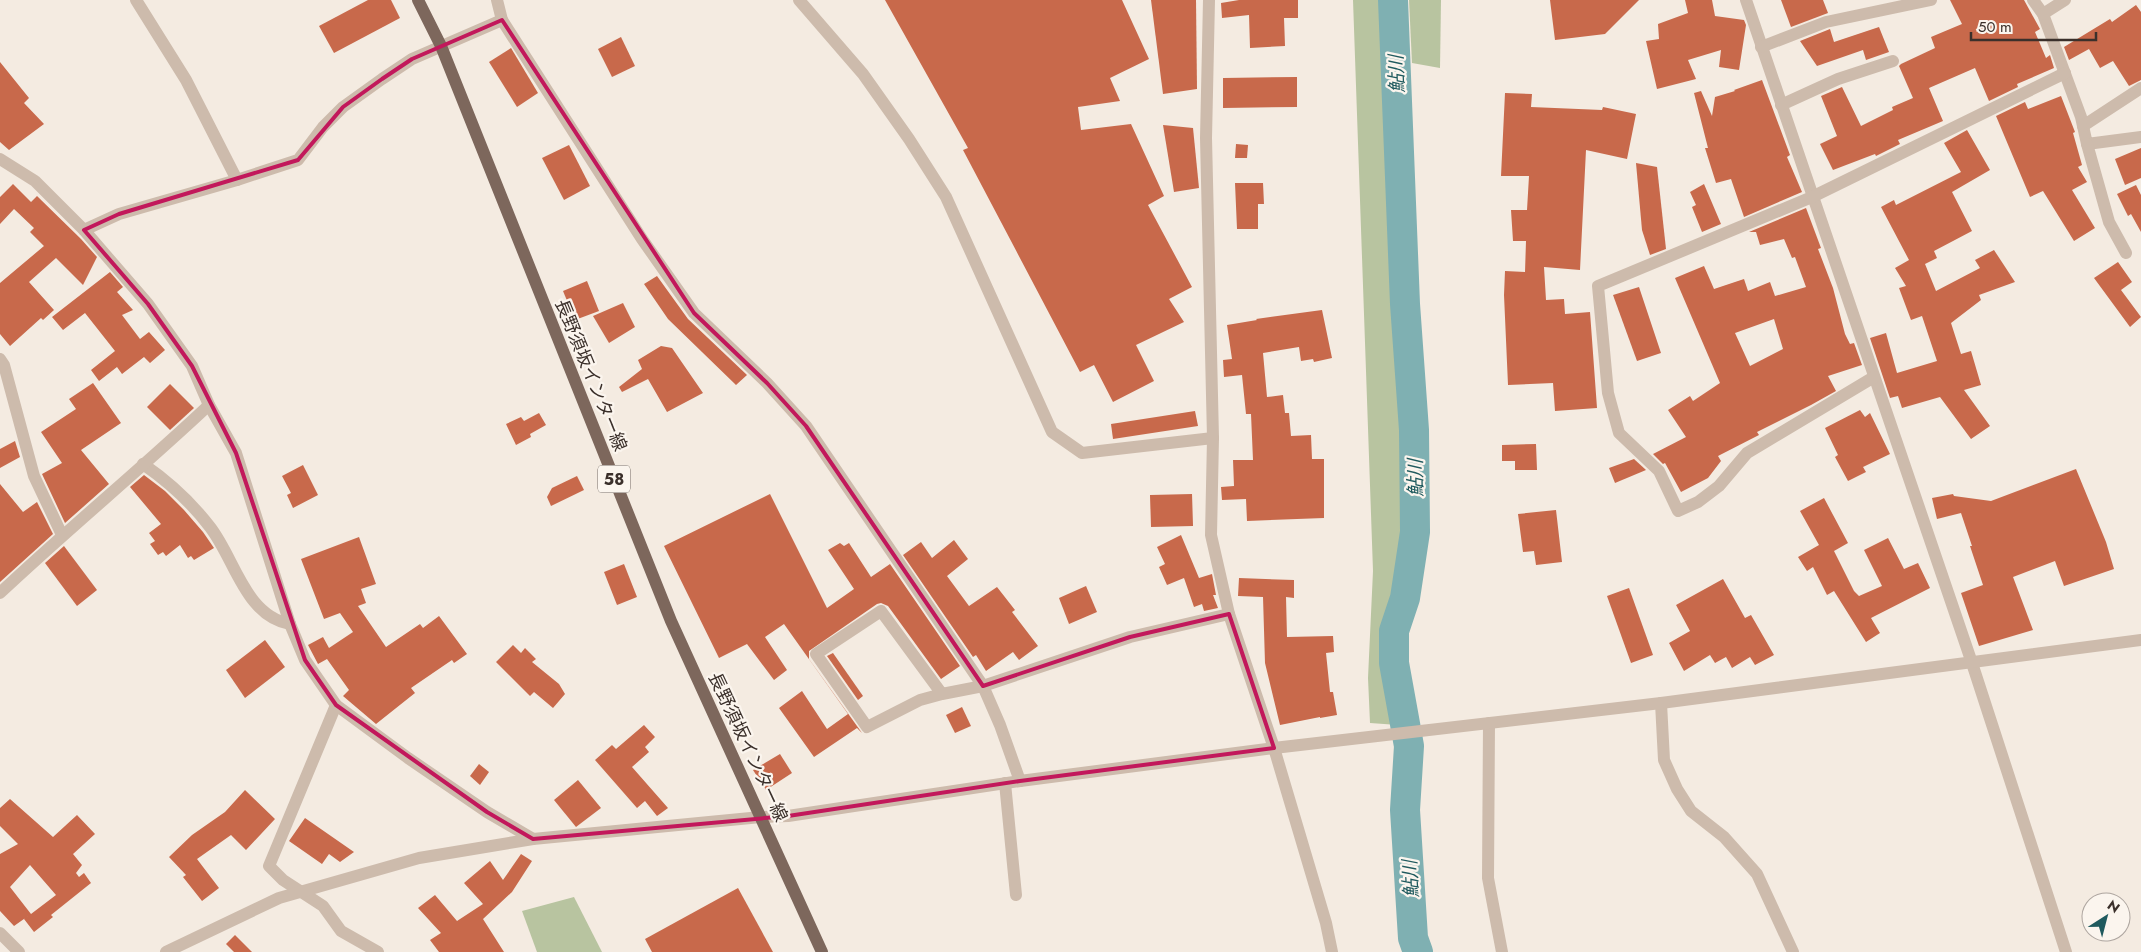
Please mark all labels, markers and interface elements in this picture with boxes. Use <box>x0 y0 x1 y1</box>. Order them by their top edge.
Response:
scale bar <box>1971 10 2096 42</box>
text: 50 m <box>1978 16 2012 38</box>
water label: 鮎川 <box>1382 53 1411 93</box>
street label: 長野須坂インター線 <box>549 295 633 455</box>
water label: 鮎川 <box>1402 457 1429 497</box>
road number: 58 <box>598 466 630 492</box>
street label: 長野須坂インター線 <box>702 668 794 826</box>
water label: 鮎川 <box>1396 857 1425 899</box>
north arrow <box>2081 892 2131 942</box>
text: N <box>2103 895 2124 918</box>

